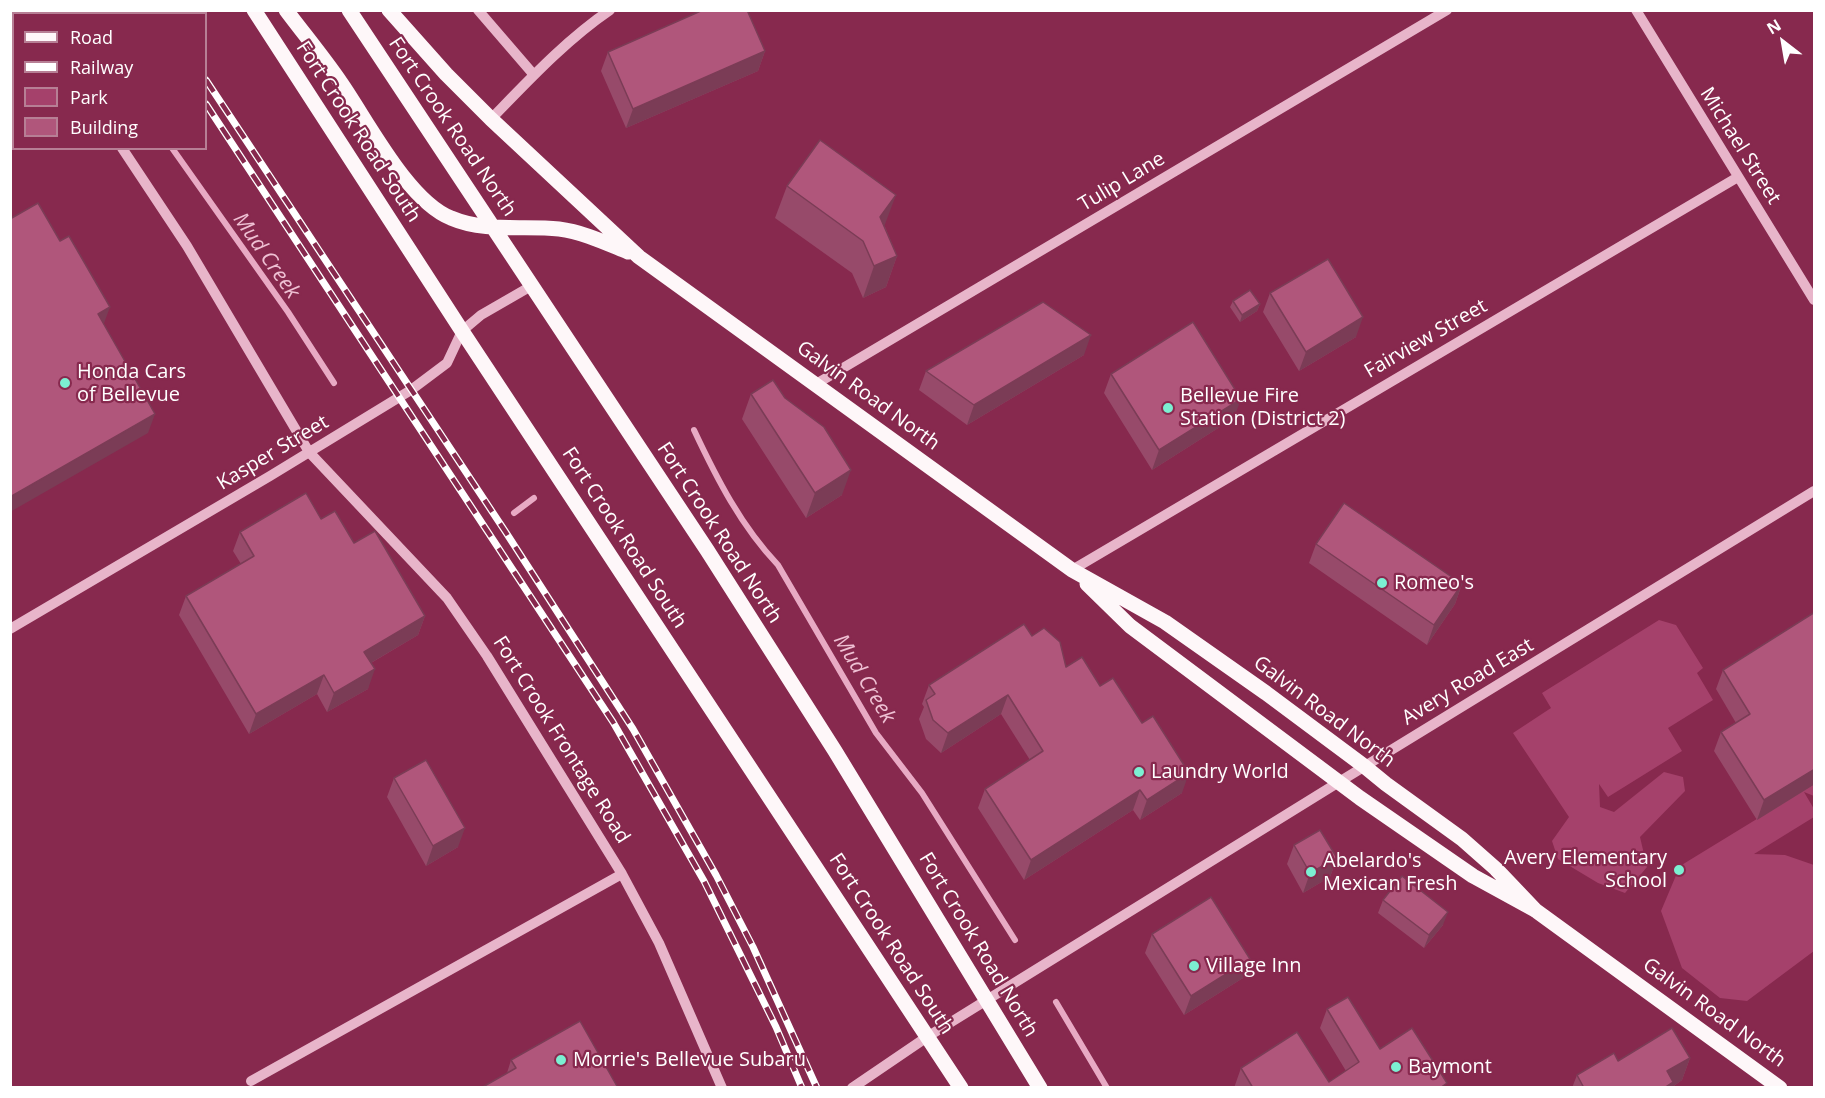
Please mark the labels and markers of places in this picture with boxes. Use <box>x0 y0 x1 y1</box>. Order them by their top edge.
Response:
place label: Honda Cars of Bellevue <box>77 360 186 407</box>
marker: Honda Cars of Bellevue <box>58 376 72 390</box>
place label: Bellevue Fire Station (District 2) <box>1180 384 1345 431</box>
marker: Bellevue Fire Station (District 2) <box>1161 401 1175 415</box>
place label: Romeo's <box>1394 571 1474 595</box>
marker: Romeo's <box>1375 576 1389 590</box>
place label: Laundry World <box>1151 760 1289 784</box>
marker: Laundry World <box>1132 765 1146 779</box>
place label: Avery Elementary School <box>1504 846 1667 893</box>
place label: Abelardo's Mexican Fresh <box>1323 849 1457 896</box>
marker: Avery Elementary School <box>1672 863 1686 877</box>
marker: Abelardo's Mexican Fresh <box>1304 865 1318 879</box>
place label: Village Inn <box>1206 954 1302 978</box>
marker: Village Inn <box>1187 959 1201 973</box>
place label: Morrie's Bellevue Subaru <box>573 1048 806 1072</box>
marker: Morrie's Bellevue Subaru <box>554 1053 568 1067</box>
place label: Baymont <box>1408 1055 1492 1079</box>
marker: Baymont <box>1389 1060 1403 1074</box>

